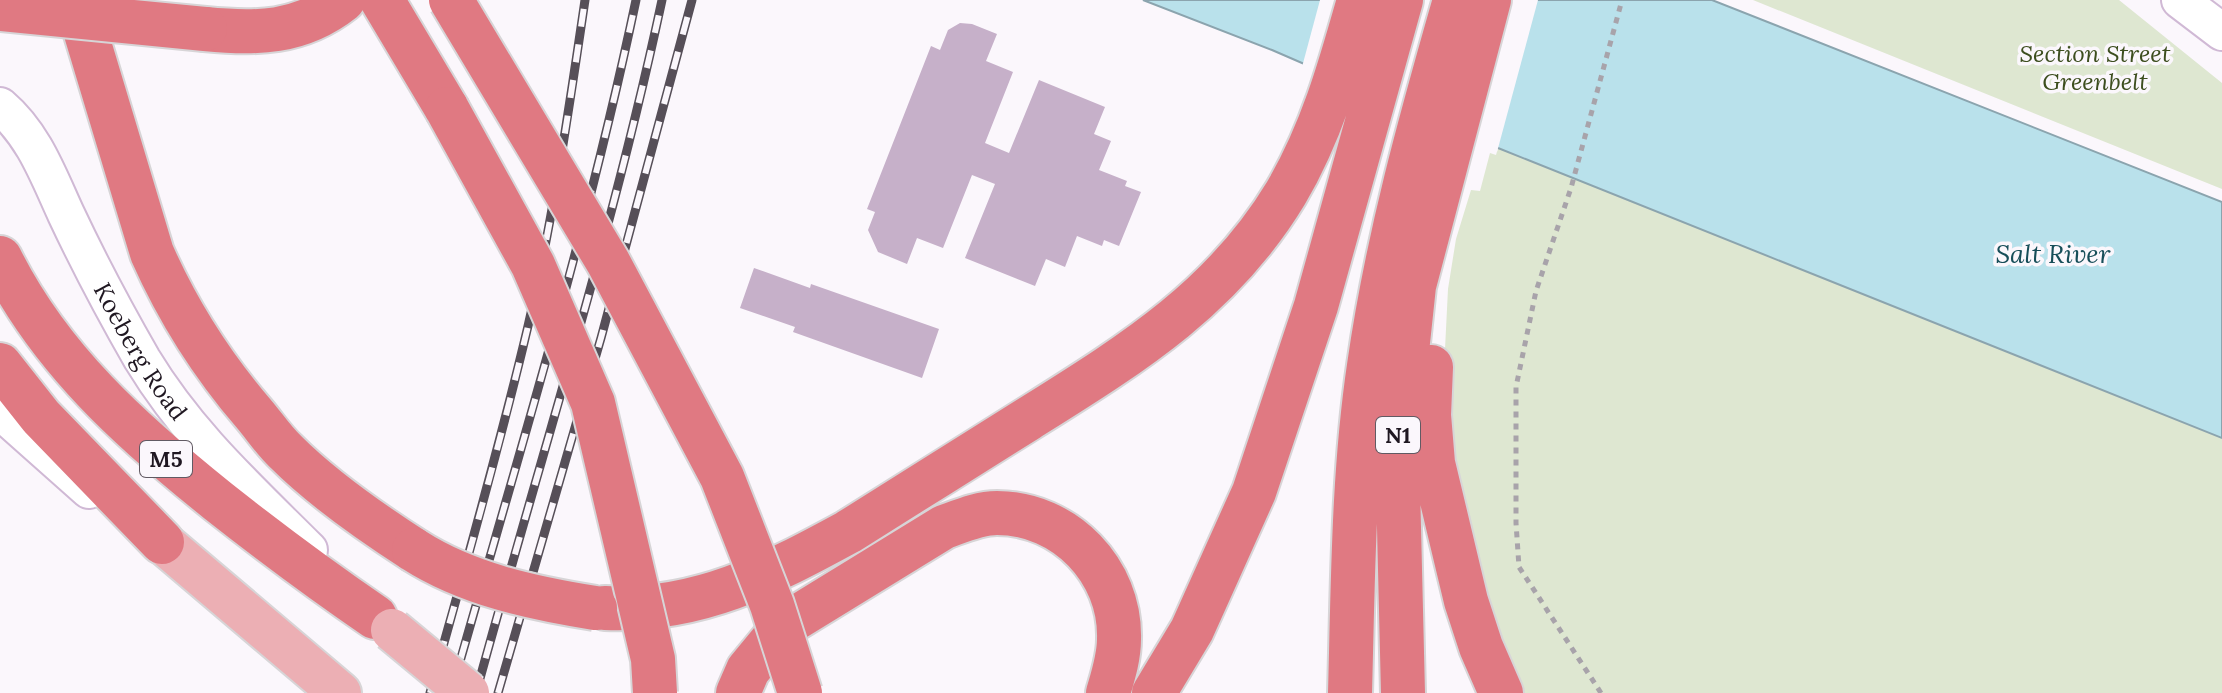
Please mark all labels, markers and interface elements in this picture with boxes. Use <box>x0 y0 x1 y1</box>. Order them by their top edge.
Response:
park label: Section Street Greenbelt <box>2019 38 2171 97</box>
water label: Salt River <box>1995 237 2111 270</box>
street label: Koeberg Road <box>87 277 195 426</box>
road number: N1 <box>1376 417 1420 453</box>
road number: M5 <box>140 441 192 477</box>

